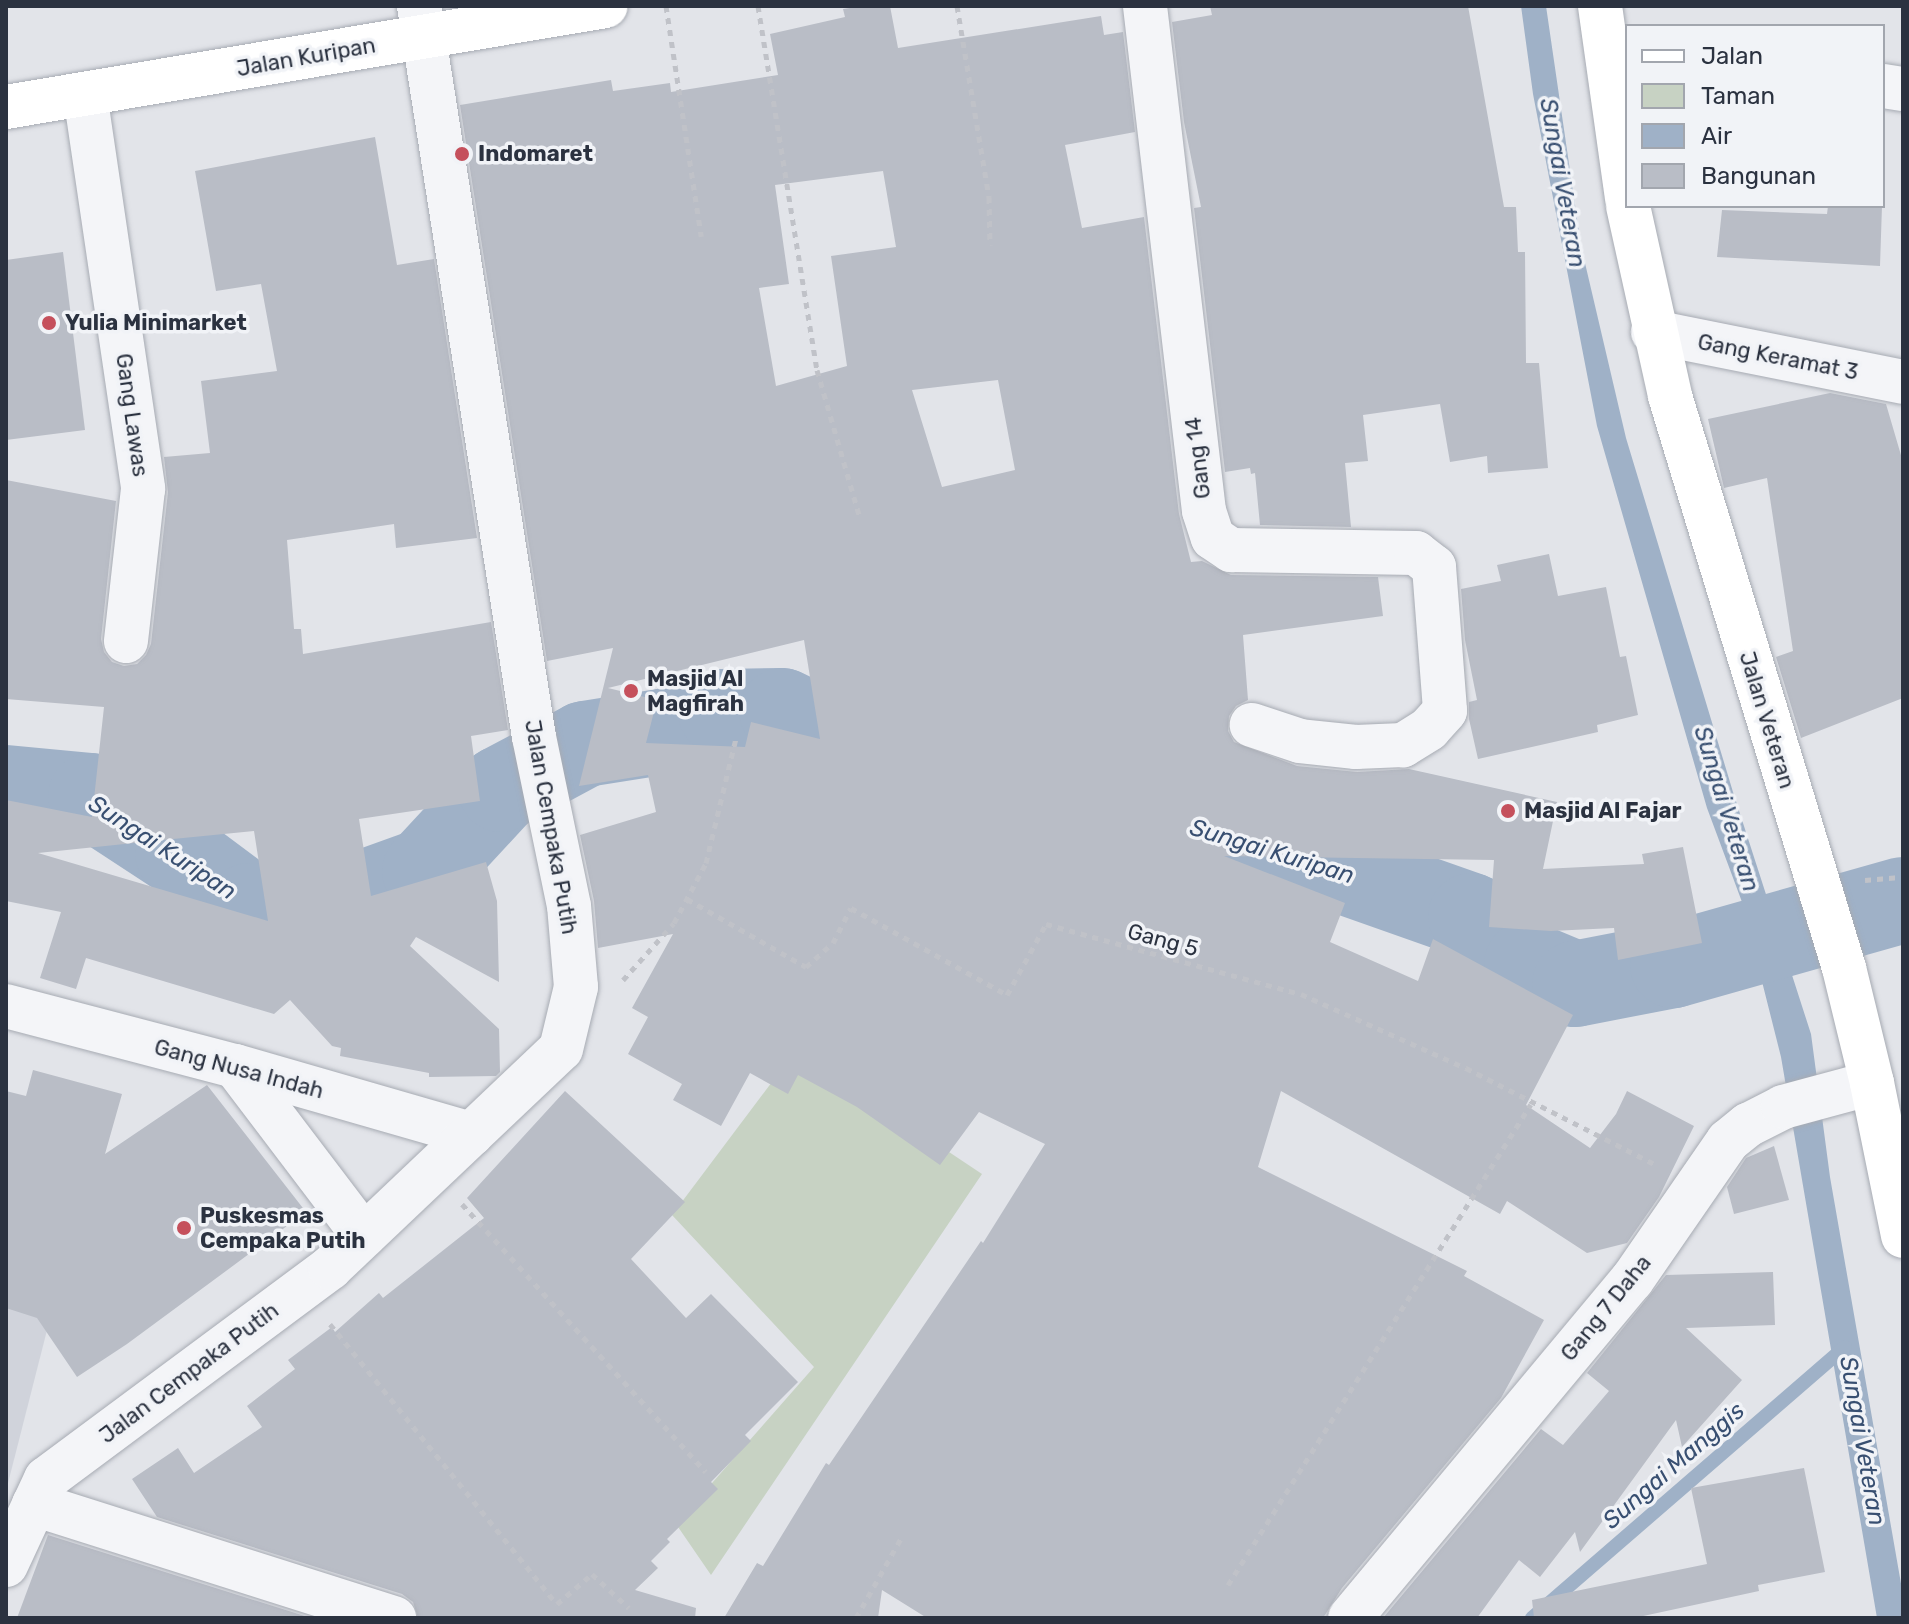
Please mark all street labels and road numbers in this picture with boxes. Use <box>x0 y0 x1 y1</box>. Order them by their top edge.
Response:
street label: Jalan Kuripan <box>235 32 377 82</box>
street label: Gang Keramat 3 <box>1695 328 1861 386</box>
street label: Gang Lawas <box>110 352 154 478</box>
street label: Gang 14 <box>1180 416 1216 500</box>
street label: Jalan Veteran <box>1734 648 1800 792</box>
street label: Jalan Cempaka Putih <box>519 718 583 936</box>
street label: Gang 5 <box>1125 918 1201 962</box>
street label: Gang Nusa Indah <box>151 1034 327 1104</box>
street label: Gang 7 Daha <box>1555 1250 1657 1366</box>
street label: Jalan Cempaka Putih <box>94 1297 284 1449</box>

